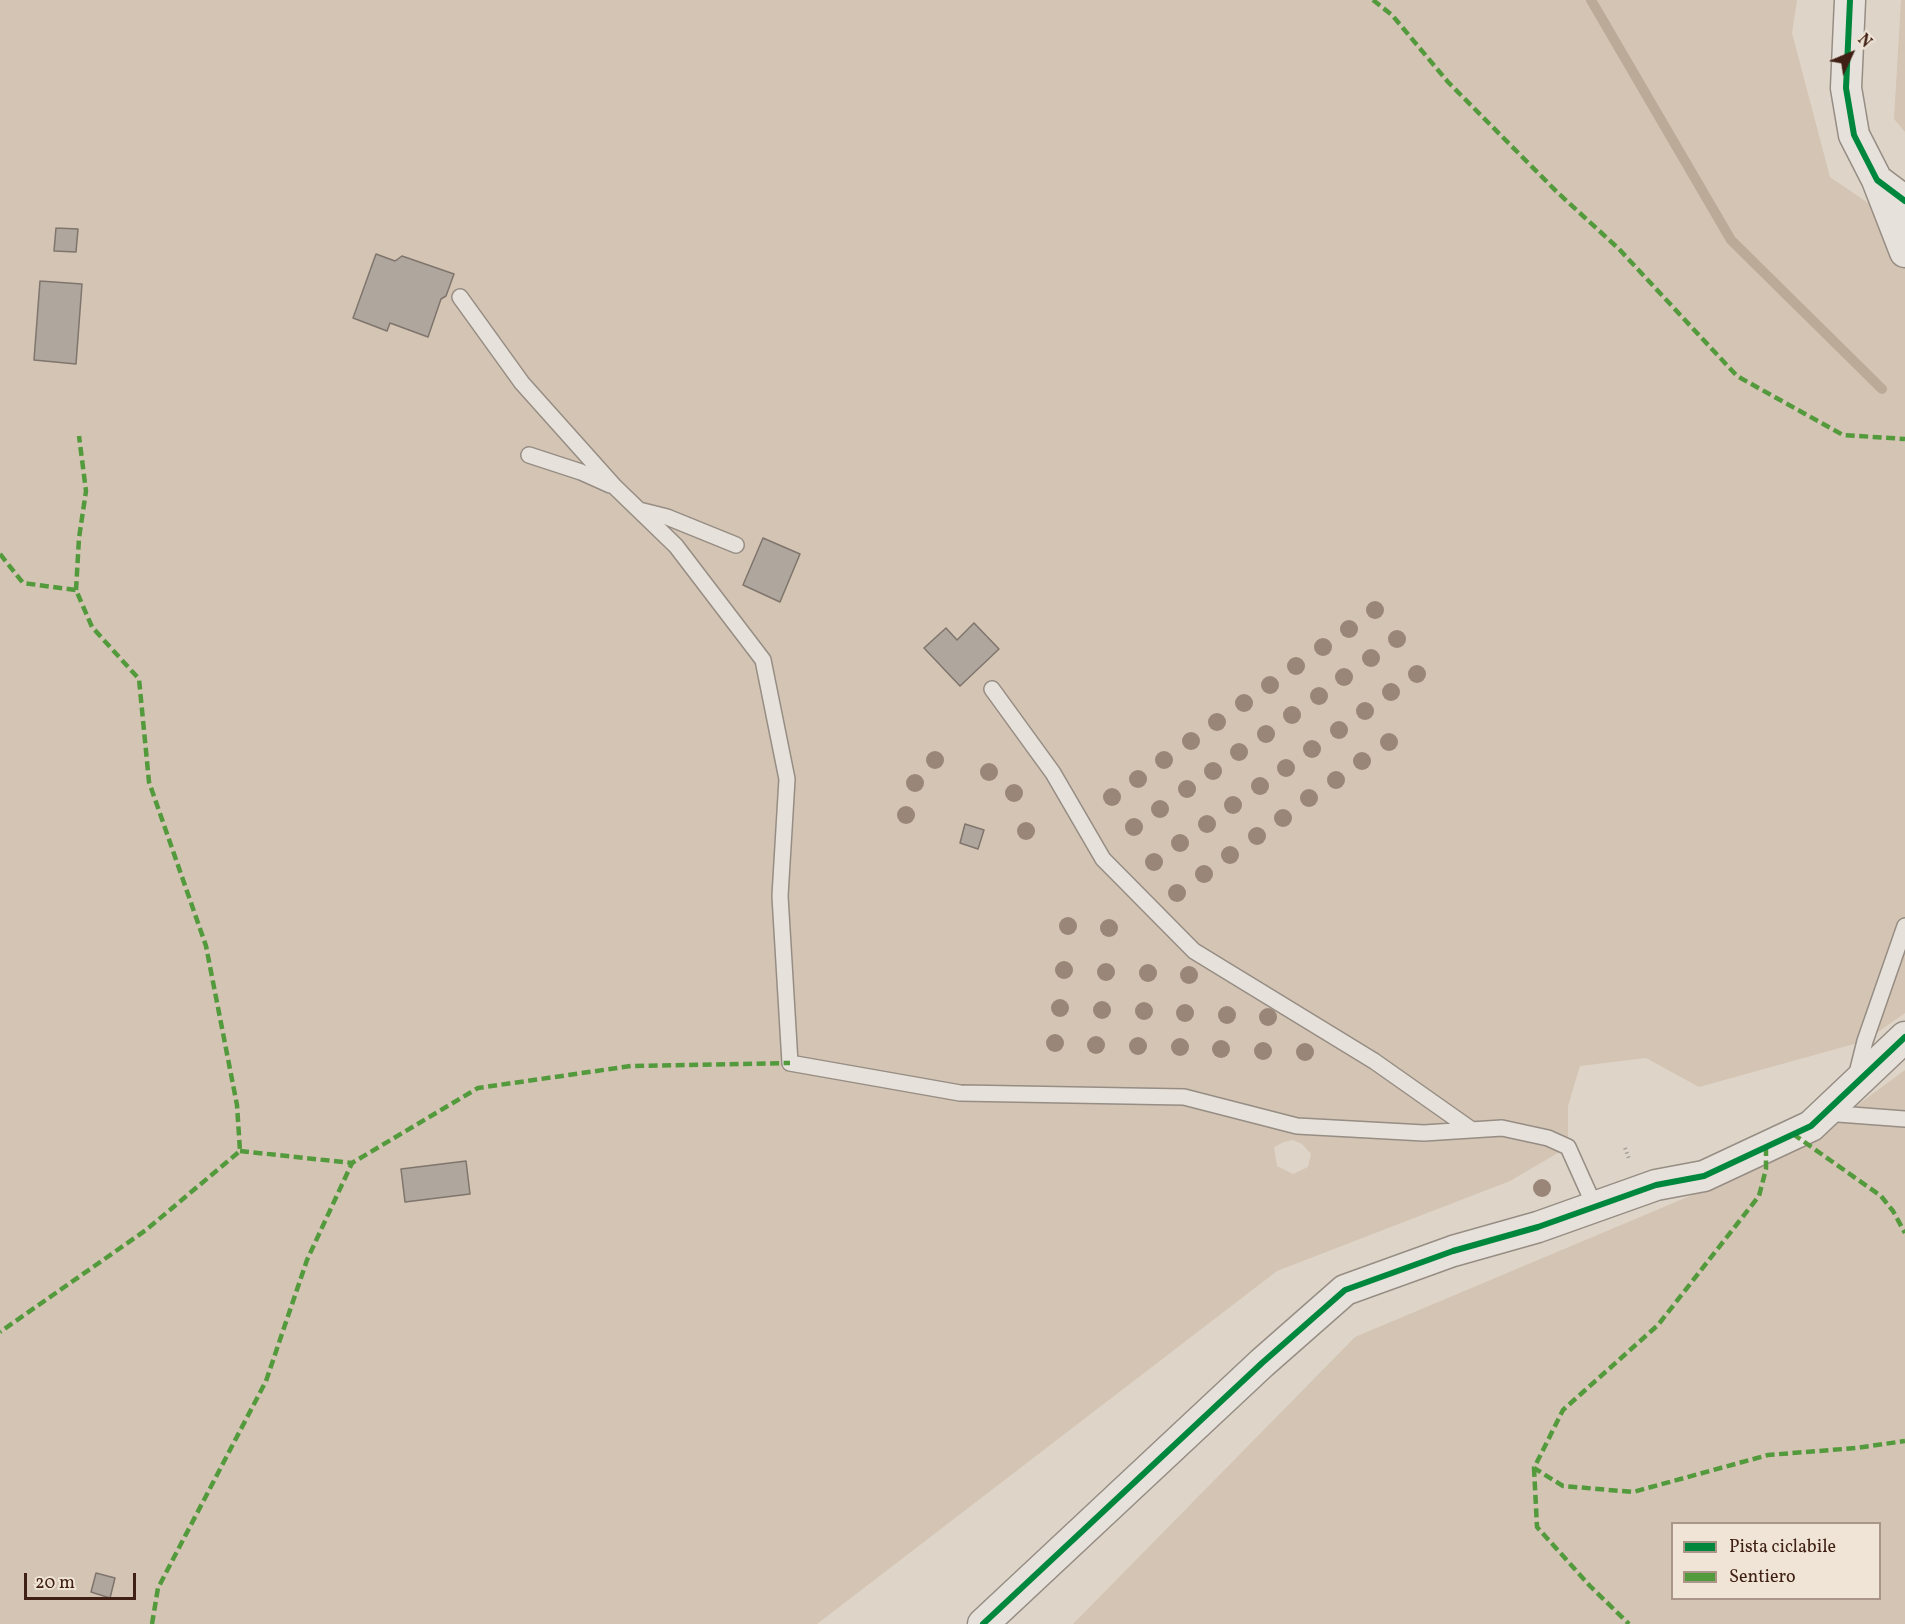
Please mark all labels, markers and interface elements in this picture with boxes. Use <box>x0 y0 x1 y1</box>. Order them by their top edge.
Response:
north arrow <box>1821 24 1881 84</box>
text: N <box>1852 30 1876 53</box>
legend <box>1671 1522 1881 1600</box>
text: Pista ciclabile <box>1729 1535 1836 1560</box>
scale bar <box>27 1561 140 1599</box>
text: Sentiero <box>1729 1565 1796 1590</box>
text: 20 m <box>35 1571 75 1596</box>

